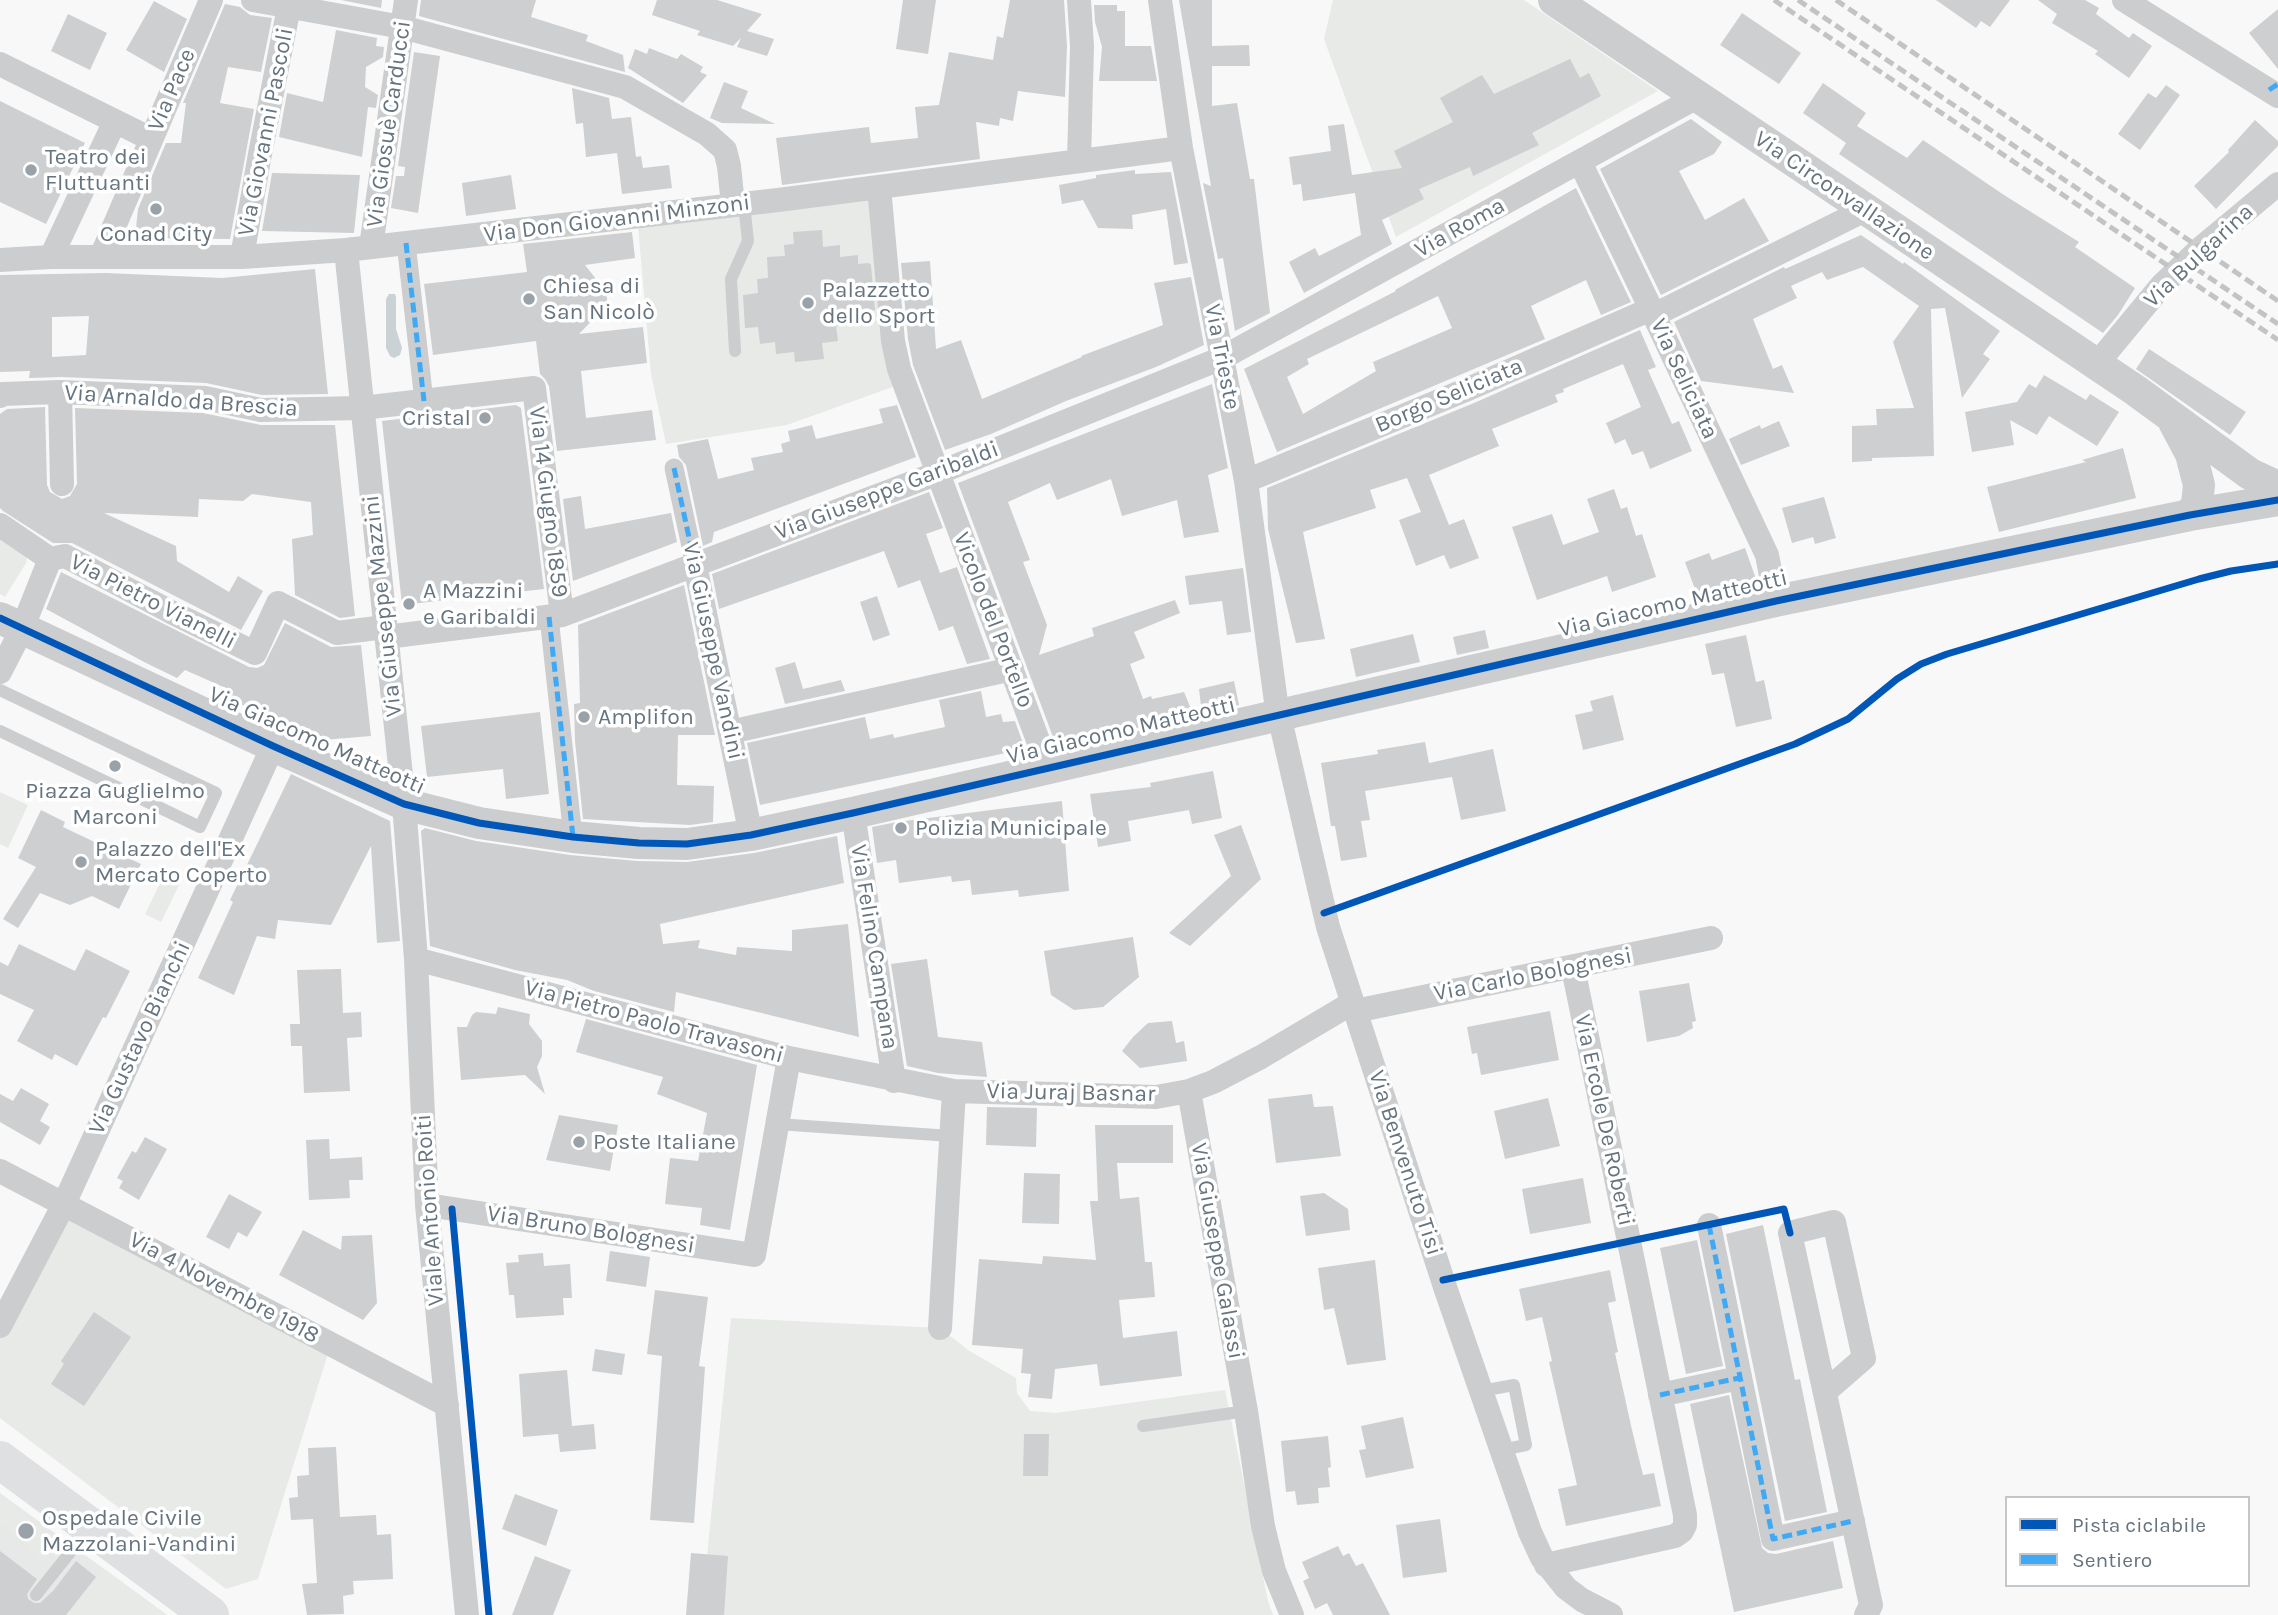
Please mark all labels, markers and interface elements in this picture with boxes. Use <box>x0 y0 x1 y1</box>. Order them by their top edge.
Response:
street label: Via Giosuè Carducci <box>361 19 417 229</box>
street label: Via Giovanni Pascoli <box>232 25 300 239</box>
street label: Via Pace <box>142 45 202 135</box>
street label: Via Circonvallazione <box>1749 125 1939 267</box>
place label: Teatro dei Fluttuanti <box>45 143 151 197</box>
marker: Teatro dei Fluttuanti <box>23 162 39 178</box>
street label: Via Don Giovanni Minzoni <box>482 189 752 249</box>
street label: Via Roma <box>1410 192 1510 264</box>
street label: Via Bulgarina <box>2138 198 2260 314</box>
marker: Conad City <box>148 201 164 217</box>
place label: Conad City <box>100 220 212 248</box>
place label: Chiesa di San Nicolò <box>543 272 655 326</box>
place label: Palazzetto dello Sport <box>822 276 935 330</box>
marker: Chiesa di San Nicolò <box>521 291 537 307</box>
marker: Palazzetto dello Sport <box>800 295 816 311</box>
street label: Via Trieste <box>1198 302 1246 412</box>
street label: Via Seliciata <box>1644 314 1724 444</box>
street label: Borgo Seliciata <box>1371 353 1527 439</box>
street label: Via Arnaldo da Brescia <box>63 379 299 423</box>
place label: Cristal <box>402 404 471 432</box>
street label: Via 14 Giugno 1859 <box>523 405 573 599</box>
marker: Cristal <box>477 410 493 426</box>
street label: Via Giuseppe Garibaldi <box>771 436 1003 546</box>
street label: Via Giuseppe Mazzini <box>358 494 408 718</box>
street label: Vicolo del Portello <box>947 528 1039 712</box>
street label: Via Giuseppe Vandini <box>676 540 750 762</box>
street label: Via Pietro Vianelli <box>66 548 240 656</box>
street label: Via Giacomo Matteotti <box>1556 564 1790 644</box>
place label: A Mazzini e Garibaldi <box>423 577 536 631</box>
marker: A Mazzini e Garibaldi <box>401 596 417 612</box>
street label: Via Giacomo Matteotti <box>204 681 430 801</box>
street label: Via Giacomo Matteotti <box>1004 691 1238 771</box>
place label: Amplifon <box>598 703 694 731</box>
marker: Amplifon <box>576 709 592 725</box>
marker: Piazza Guglielmo Marconi <box>107 758 123 774</box>
place label: Piazza Guglielmo Marconi <box>25 777 205 831</box>
place label: Polizia Municipale <box>915 814 1107 842</box>
marker: Polizia Municipale <box>893 820 909 836</box>
place label: Palazzo dell'Ex Mercato Coperto <box>95 835 267 889</box>
street label: Via Felino Campana <box>844 842 904 1052</box>
marker: Palazzo dell'Ex Mercato Coperto <box>73 854 89 870</box>
street label: Via Gustavo Bianchi <box>83 937 197 1139</box>
street label: Via Carlo Bolognesi <box>1432 942 1634 1008</box>
street label: Via Pietro Paolo Travasoni <box>521 974 787 1070</box>
street label: Via Ercole De Roberti <box>1568 1012 1640 1228</box>
street label: Via Benvenuto Tisi <box>1362 1067 1448 1259</box>
street label: Via Juraj Basnar <box>986 1078 1156 1108</box>
street label: Viale Antonio Roiti <box>410 1113 450 1307</box>
place label: Poste Italiane <box>593 1128 736 1156</box>
marker: Poste Italiane <box>571 1134 587 1150</box>
street label: Via Giuseppe Galassi <box>1184 1141 1250 1361</box>
street label: Via Bruno Bolognesi <box>485 1200 697 1260</box>
street label: Via 4 Novembre 1918 <box>124 1226 324 1350</box>
legend <box>2005 1496 2250 1587</box>
place label: Ospedale Civile Mazzolani-Vandini <box>42 1504 236 1558</box>
text: Pista ciclabile <box>2072 1513 2206 1537</box>
marker: Ospedale Civile Mazzolani-Vandini <box>16 1521 36 1541</box>
text: Sentiero <box>2072 1548 2152 1572</box>

